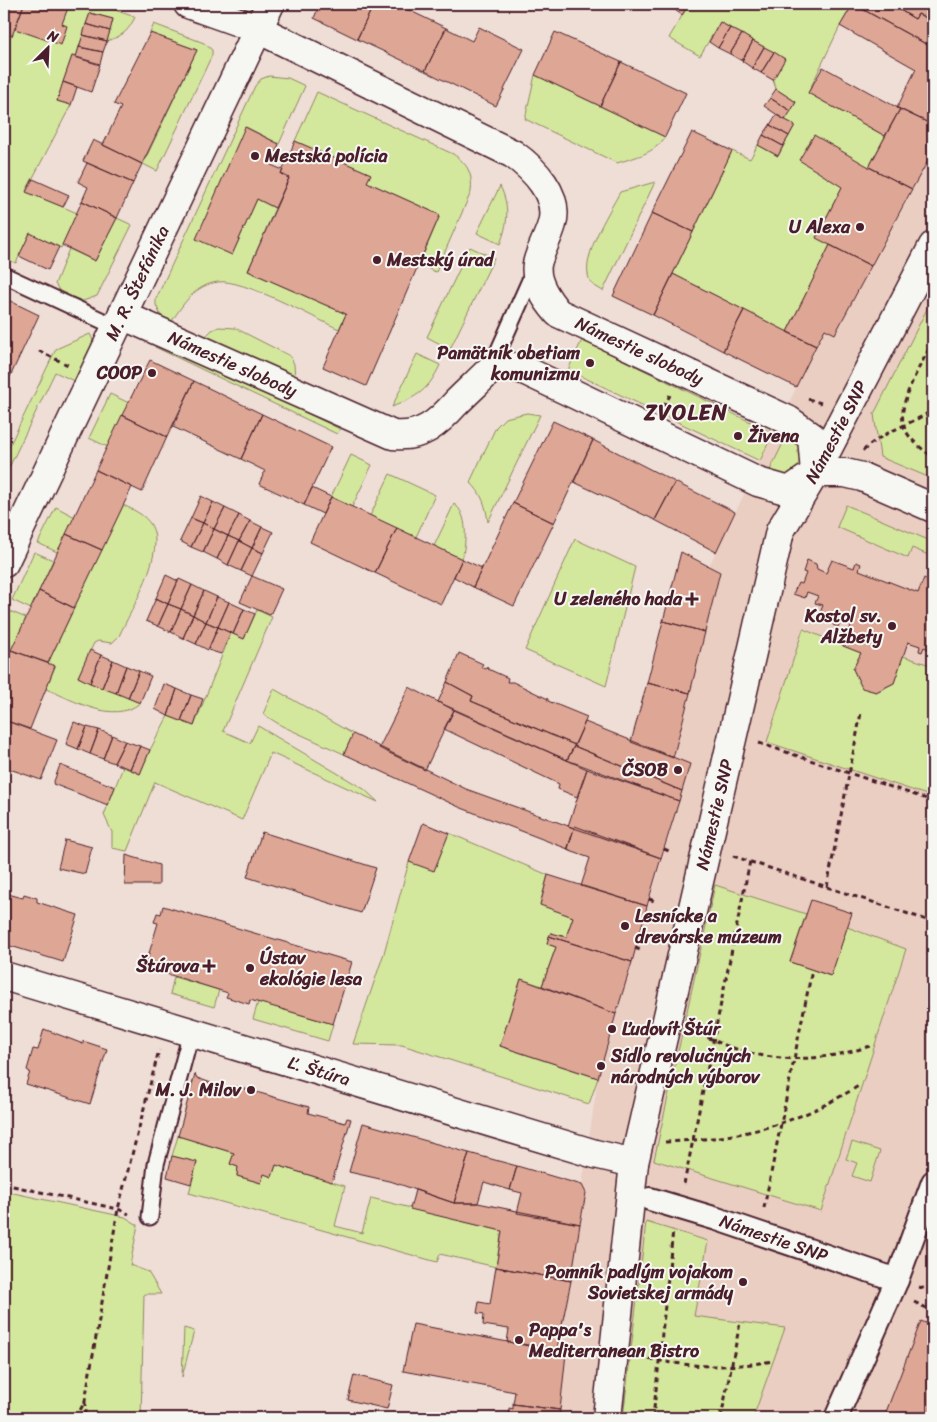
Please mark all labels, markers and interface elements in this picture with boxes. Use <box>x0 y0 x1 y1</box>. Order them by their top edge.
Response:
north arrow <box>22 22 72 72</box>
text: N <box>43 23 63 50</box>
place label: Mestská polícia <box>264 140 388 172</box>
marker: Mestská polícia <box>249 150 261 162</box>
place label: U Alexa <box>789 211 851 243</box>
street label: M. R. Štefánika <box>96 220 178 346</box>
marker: U Alexa <box>854 221 866 233</box>
place label: Mestský úrad <box>386 244 495 276</box>
marker: Mestský úrad <box>371 254 383 266</box>
street label: Námestie slobody <box>570 307 710 395</box>
street label: Námestie slobody <box>163 321 303 407</box>
place label: Pamätník obetiam komunizmu <box>437 337 580 390</box>
place label: COOP <box>96 357 142 389</box>
marker: Pamätník obetiam komunizmu <box>584 357 596 369</box>
marker: COOP <box>146 367 158 379</box>
street label: Námestie SNP <box>796 374 877 490</box>
district label: ZVOLEN <box>643 393 728 432</box>
place label: Živena <box>747 420 800 452</box>
marker: Živena <box>732 430 744 442</box>
place label: U zeleného hada <box>554 583 683 615</box>
marker: U zeleného hada <box>686 593 698 605</box>
place label: Kostol sv. Alžbety <box>804 600 883 653</box>
marker: Kostol sv. Alžbety <box>886 620 898 632</box>
place label: ČSOB <box>621 754 668 786</box>
street label: Námestie SNP <box>686 755 743 873</box>
marker: ČSOB <box>672 764 684 776</box>
place label: Lesnícke a drevárske múzeum <box>635 900 782 953</box>
marker: Lesnícke a drevárske múzeum <box>619 920 631 932</box>
place label: Ústav ekológie lesa <box>259 942 363 995</box>
place label: Štúrova <box>135 950 200 982</box>
marker: Štúrova <box>203 960 215 972</box>
marker: Ústav ekológie lesa <box>244 962 256 974</box>
place label: Ľudovít Štúr <box>622 1013 722 1045</box>
marker: Ľudovít Štúr <box>606 1023 618 1035</box>
place label: Sídlo revolučných národných výborov <box>610 1040 761 1093</box>
street label: Ľ. Štúra <box>284 1046 354 1095</box>
marker: Sídlo revolučných národných výborov <box>595 1060 607 1072</box>
place label: M. J. Milov <box>154 1074 243 1106</box>
marker: M. J. Milov <box>245 1084 257 1096</box>
street label: Námestie SNP <box>715 1205 833 1272</box>
place label: Pomník padlým vojakom Sovietskej armády <box>545 1256 734 1309</box>
marker: Pomník padlým vojakom Sovietskej armády <box>737 1276 749 1288</box>
place label: Pappa's Mediterranean Bistro <box>528 1314 700 1367</box>
marker: Pappa's Mediterranean Bistro <box>513 1334 525 1346</box>

